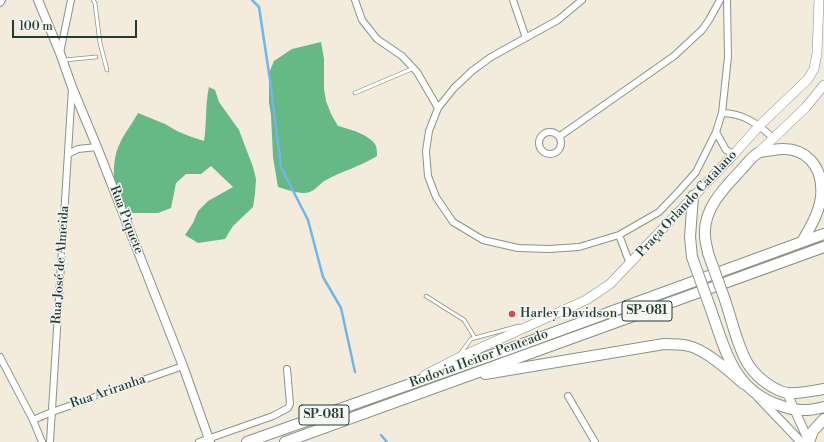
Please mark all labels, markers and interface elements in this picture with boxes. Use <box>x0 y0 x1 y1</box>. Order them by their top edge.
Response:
scale bar <box>14 12 139 38</box>
text: 100 m <box>19 19 53 34</box>
street label: Praça Orlando Catalano <box>633 147 741 261</box>
street label: Rua Piquete <box>106 184 146 256</box>
street label: Rua José de Almeida <box>49 205 73 325</box>
road number: SP-081 <box>622 301 672 321</box>
place label: Harley Davidson <box>520 306 617 322</box>
marker: Harley Davidson <box>507 309 517 319</box>
street label: Rodovia Heitor Penteado <box>408 327 550 391</box>
street label: Rua Ariranha <box>68 372 148 412</box>
road number: SP-081 <box>299 405 349 425</box>

